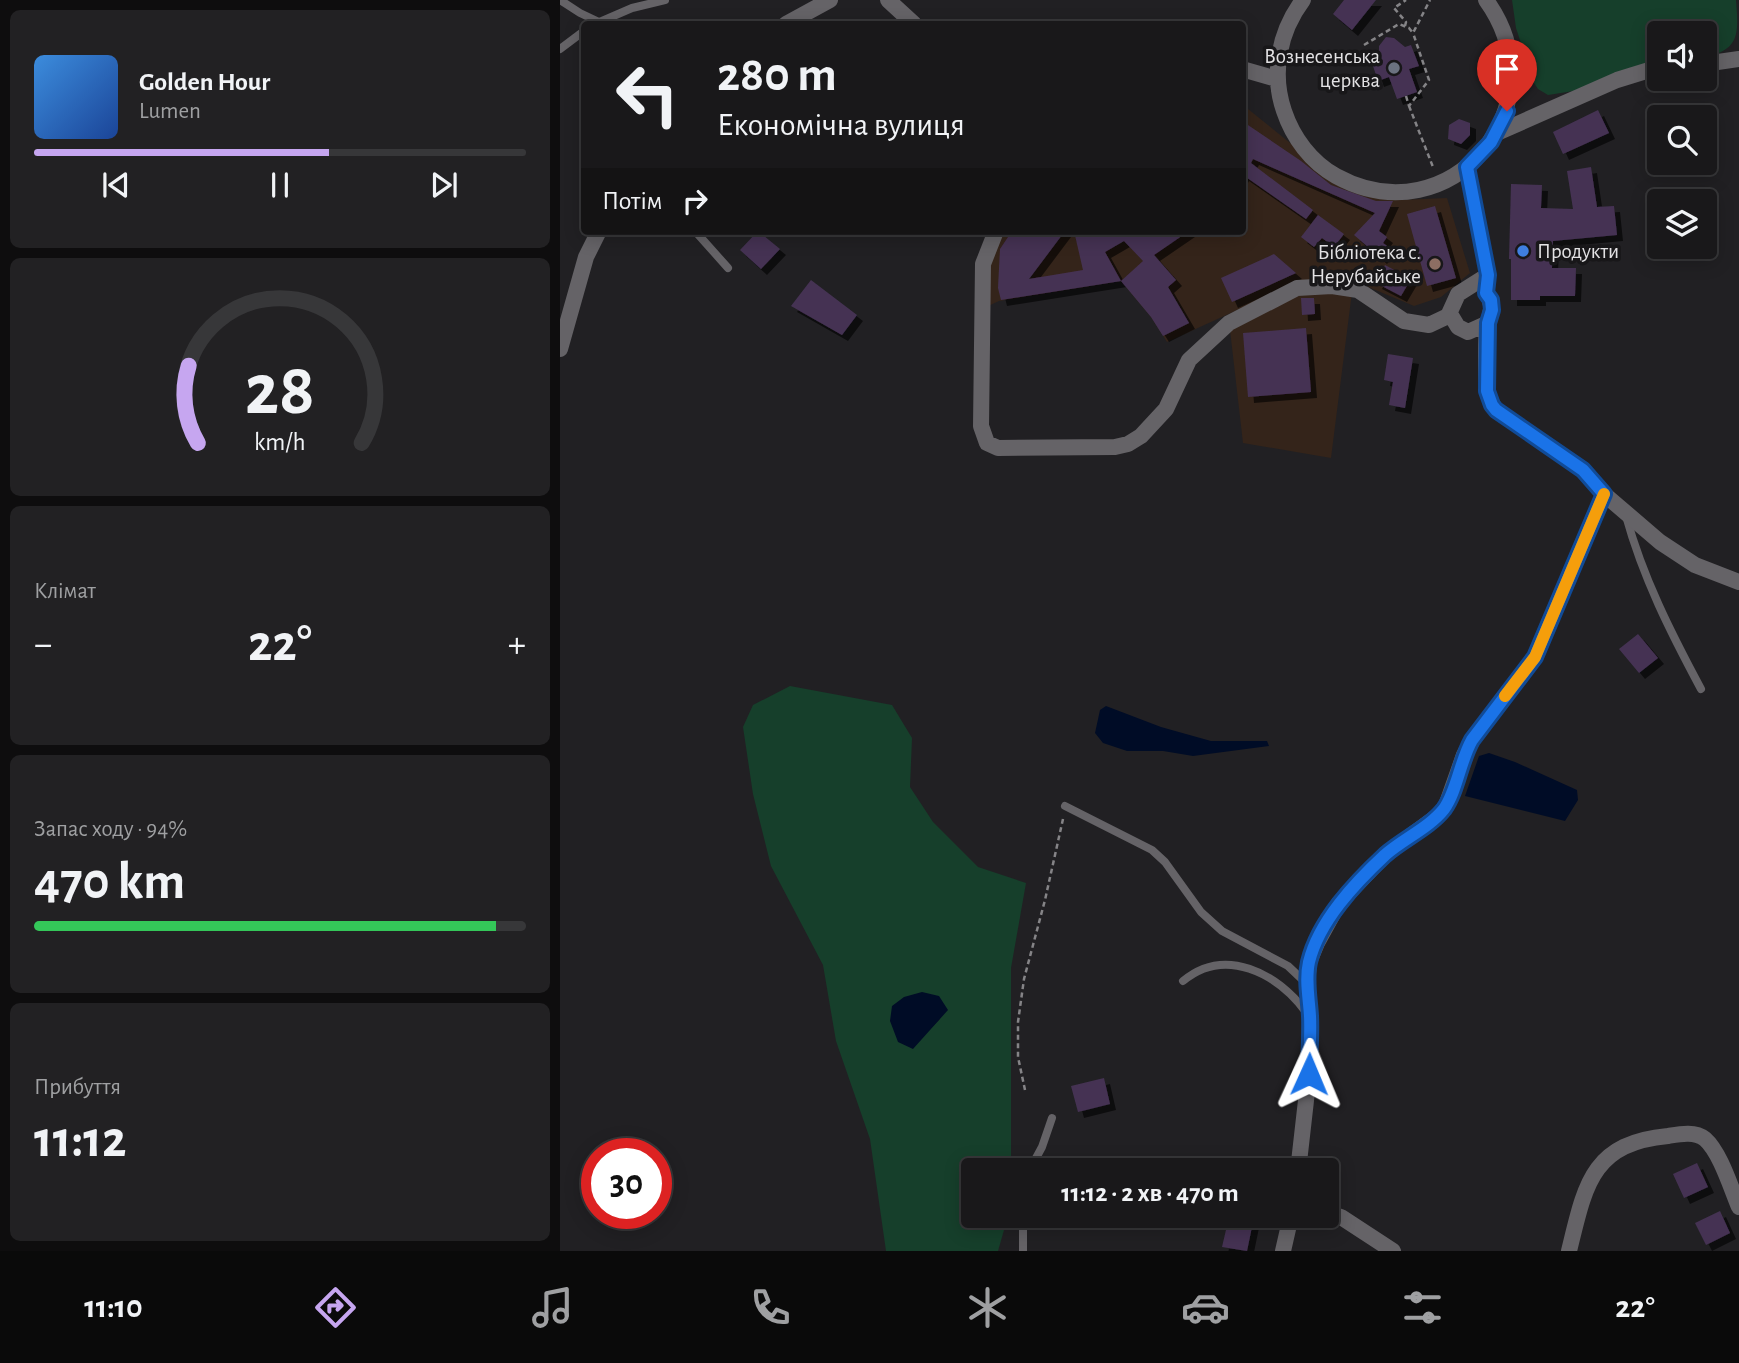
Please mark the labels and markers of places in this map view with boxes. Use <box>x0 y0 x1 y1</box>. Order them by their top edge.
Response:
pin <box>1477 39 1537 111</box>
place label: Вознесенська церква <box>1264 46 1380 91</box>
marker: Вознесенська церква <box>1386 60 1402 76</box>
place label: Продукти <box>1537 241 1619 262</box>
place label: Бібліотека с. Нерубайське <box>1311 242 1421 287</box>
marker: Продукти <box>1515 243 1531 259</box>
marker: Бібліотека с. Нерубайське <box>1427 256 1443 272</box>

